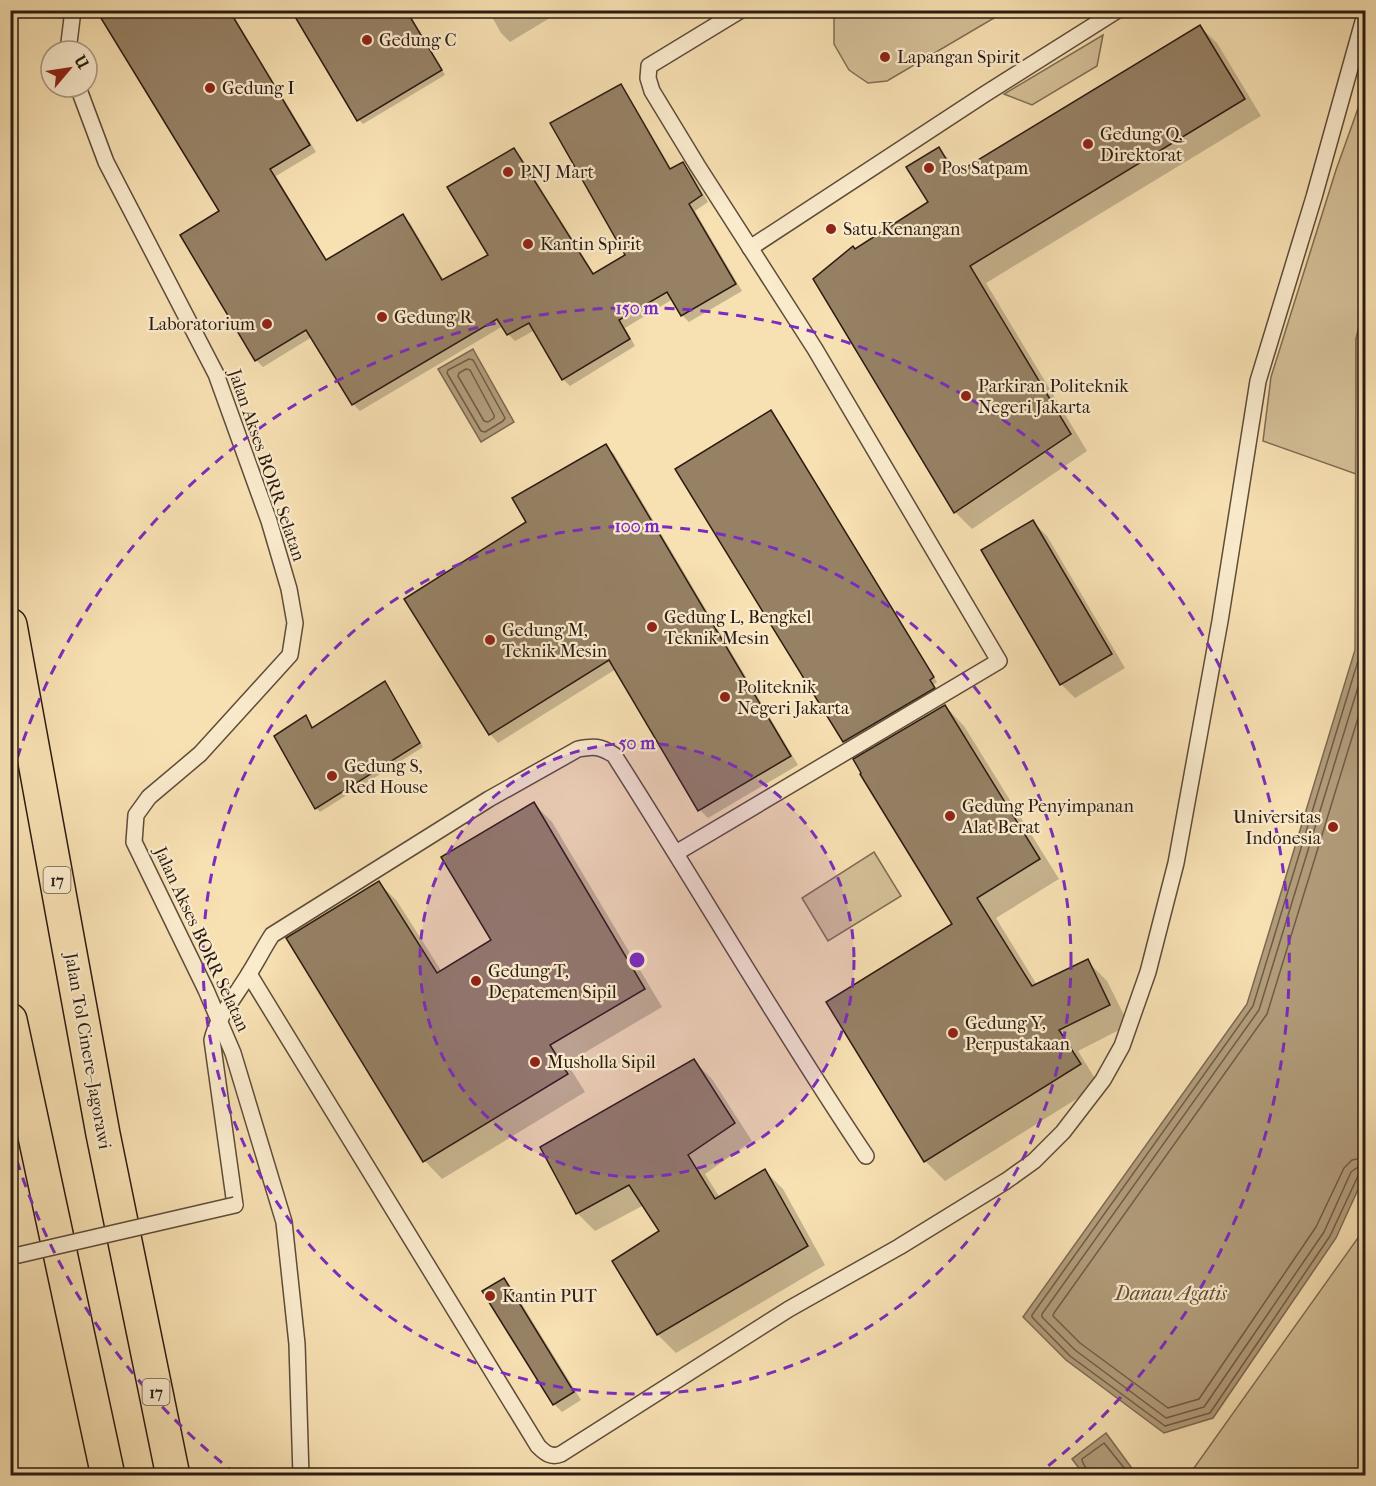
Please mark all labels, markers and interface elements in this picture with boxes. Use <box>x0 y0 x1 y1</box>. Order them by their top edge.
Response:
place label: Gedung C <box>379 30 457 51</box>
marker: Gedung C <box>360 33 374 47</box>
north arrow <box>39 39 99 99</box>
place label: Lapangan Spirit <box>897 47 1021 68</box>
marker: Lapangan Spirit <box>878 50 892 64</box>
text: U <box>70 51 93 73</box>
place label: Gedung I <box>222 78 295 99</box>
marker: Gedung I <box>203 81 217 95</box>
place label: Gedung Q, Direktorat <box>1100 124 1186 166</box>
marker: Gedung Q, Direktorat <box>1081 137 1095 151</box>
place label: Pos Satpam <box>941 158 1028 179</box>
marker: Pos Satpam <box>922 161 936 175</box>
place label: PNJ Mart <box>520 162 595 183</box>
marker: PNJ Mart <box>501 165 515 179</box>
place label: Satu Kenangan <box>843 219 961 240</box>
marker: Satu Kenangan <box>824 222 838 236</box>
place label: Kantin Spirit <box>540 234 642 255</box>
marker: Kantin Spirit <box>521 237 535 251</box>
text: 150 m <box>616 298 659 319</box>
place label: Gedung R <box>394 307 474 328</box>
marker: Gedung R <box>375 310 389 324</box>
place label: Laboratorium <box>148 314 255 335</box>
marker: Laboratorium <box>260 317 274 331</box>
street label: Jalan Akses BORR Selatan <box>223 365 309 564</box>
place label: Parkiran Politeknik Negeri Jakarta <box>978 376 1129 418</box>
marker: Parkiran Politeknik Negeri Jakarta <box>959 389 973 403</box>
text: 100 m <box>614 516 661 537</box>
place label: Gedung L, Bengkel Teknik Mesin <box>664 607 811 649</box>
place label: Gedung M, Teknik Mesin <box>502 620 608 662</box>
marker: Gedung L, Bengkel Teknik Mesin <box>645 620 659 634</box>
marker: Gedung M, Teknik Mesin <box>483 633 497 647</box>
place label: Politeknik Negeri Jakarta <box>737 677 850 719</box>
marker: Politeknik Negeri Jakarta <box>718 690 732 704</box>
text: 50 m <box>619 733 656 754</box>
place label: Gedung S, Red House <box>344 756 428 798</box>
marker: Gedung S, Red House <box>325 769 339 783</box>
place label: Gedung Penyimpanan Alat Berat <box>961 796 1134 838</box>
place label: Universitas Indonesia <box>1233 807 1322 849</box>
marker: Gedung Penyimpanan Alat Berat <box>943 809 957 823</box>
marker: Universitas Indonesia <box>1326 820 1340 834</box>
street label: Jalan Akses BORR Selatan <box>149 842 254 1036</box>
road number: 17 <box>44 867 70 893</box>
street label: Jalan Tol Cinere–Jagorawi <box>60 949 115 1152</box>
centre of rings <box>627 950 647 970</box>
place label: Gedung T, Depatemen Sipil <box>488 961 617 1003</box>
marker: Gedung T, Depatemen Sipil <box>469 974 483 988</box>
place label: Gedung Y, Perpustakaan <box>965 1013 1071 1055</box>
marker: Gedung Y, Perpustakaan <box>946 1026 960 1040</box>
place label: Musholla Sipil <box>547 1052 656 1073</box>
marker: Musholla Sipil <box>528 1055 542 1069</box>
water label: Danau Agatis <box>1113 1282 1228 1305</box>
place label: Kantin PUT <box>502 1286 598 1307</box>
marker: Kantin PUT <box>483 1289 497 1303</box>
road number: 17 <box>142 1379 170 1405</box>

